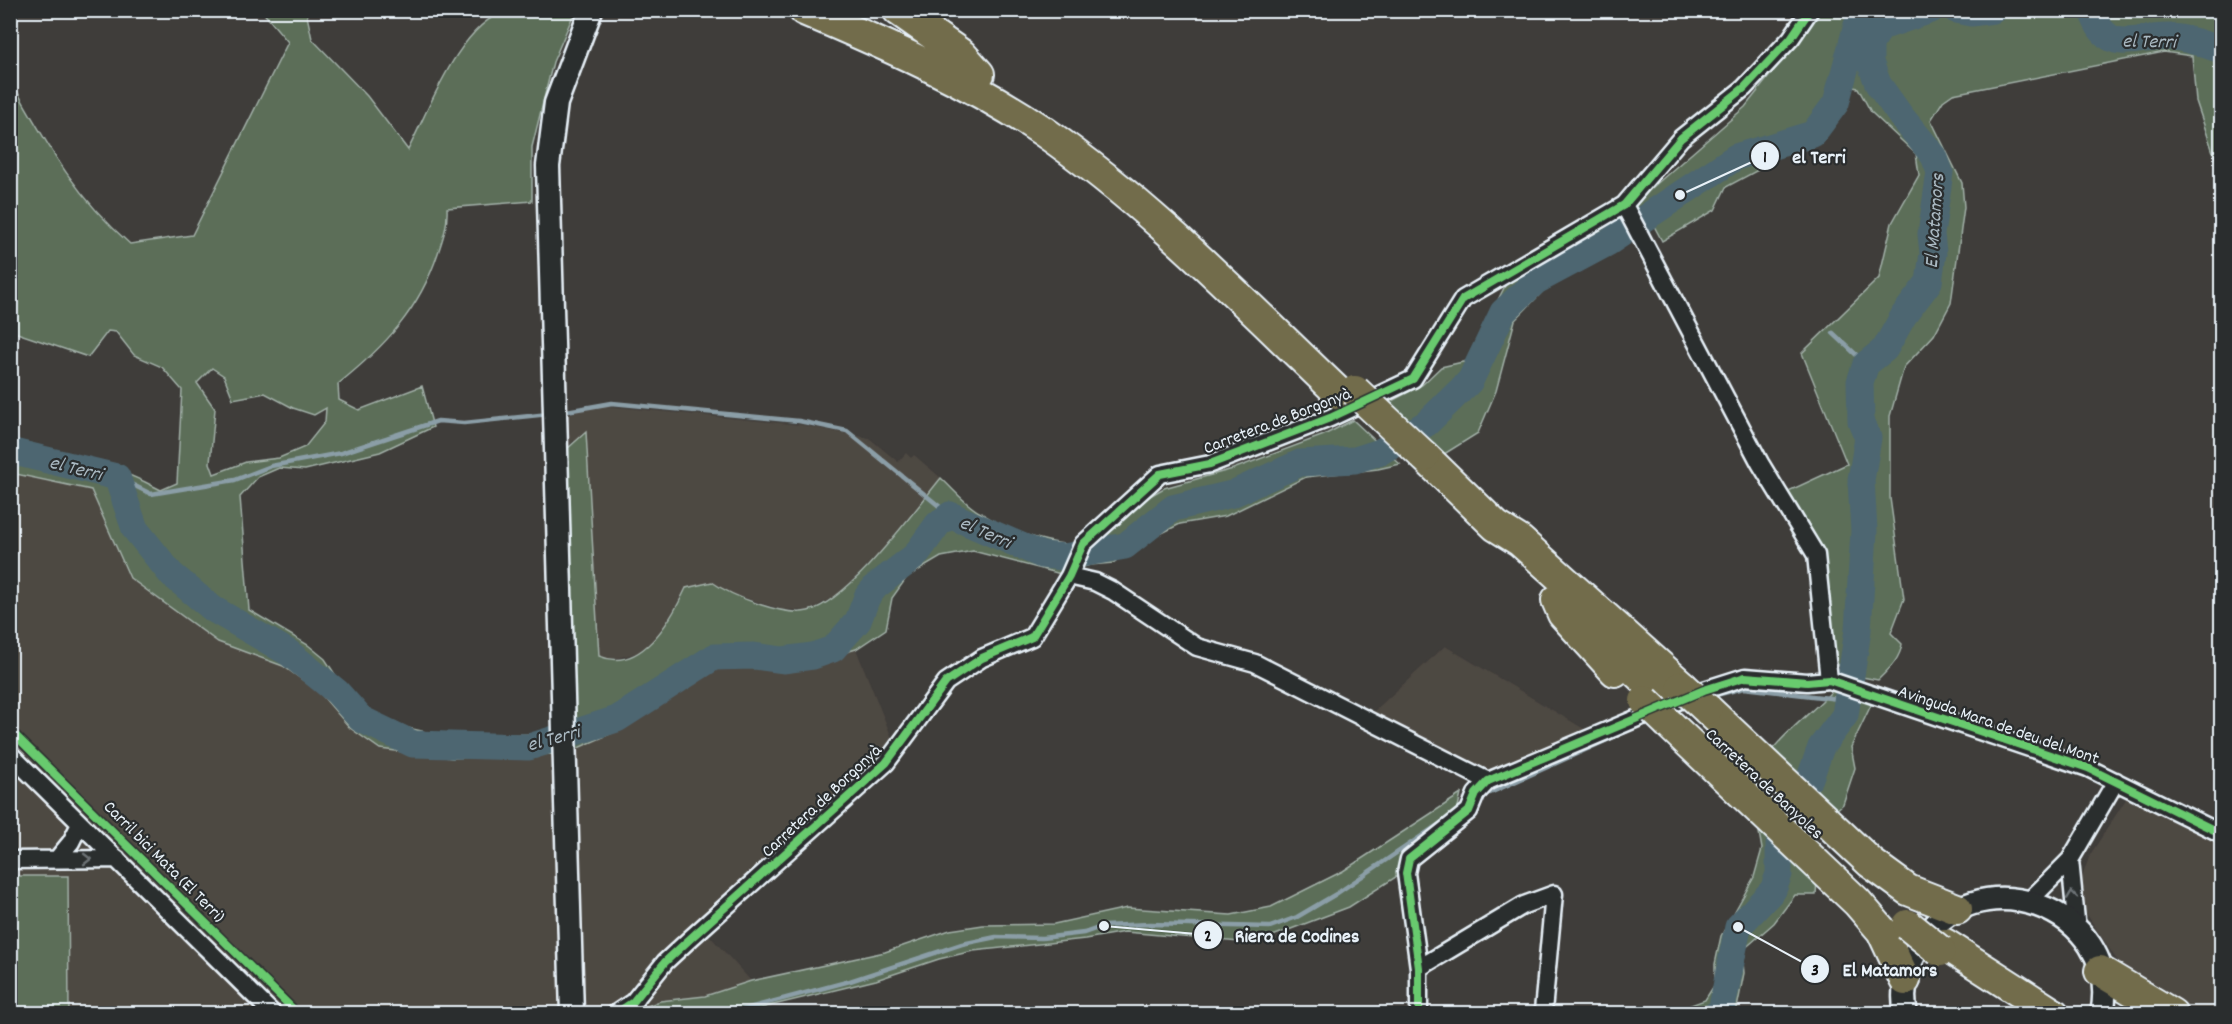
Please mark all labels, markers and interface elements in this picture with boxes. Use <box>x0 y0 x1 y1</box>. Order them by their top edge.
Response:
water label: el Terri <box>2122 29 2179 58</box>
callout: el Terri <box>1750 137 1857 175</box>
text: el Terri <box>1792 145 1846 173</box>
text: 1 <box>1763 146 1767 171</box>
water label: El Matamors <box>1919 172 1953 269</box>
street label: Carretera de Borgonyà <box>1200 383 1355 462</box>
water label: el Terri <box>46 450 108 491</box>
water label: el Terri <box>955 510 1018 559</box>
street label: Avinguda Mara de deu del Mont <box>1894 680 2102 773</box>
water label: el Terri <box>524 719 586 760</box>
street label: Carretera de Banyoles <box>1699 723 1828 846</box>
street label: Carretera de Borgonyà <box>757 739 889 864</box>
street label: Carril bici Mata (El Terri) <box>97 796 230 929</box>
one-way arrow <box>82 853 91 865</box>
one-way arrow <box>2066 890 2079 900</box>
callout: Riera de Codines <box>1193 916 1371 954</box>
text: Riera de Codines <box>1235 924 1359 952</box>
text: 2 <box>1204 925 1212 950</box>
callout: El Matamors <box>1800 950 1949 988</box>
text: El Matamors <box>1843 958 1937 986</box>
text: 3 <box>1811 959 1819 984</box>

